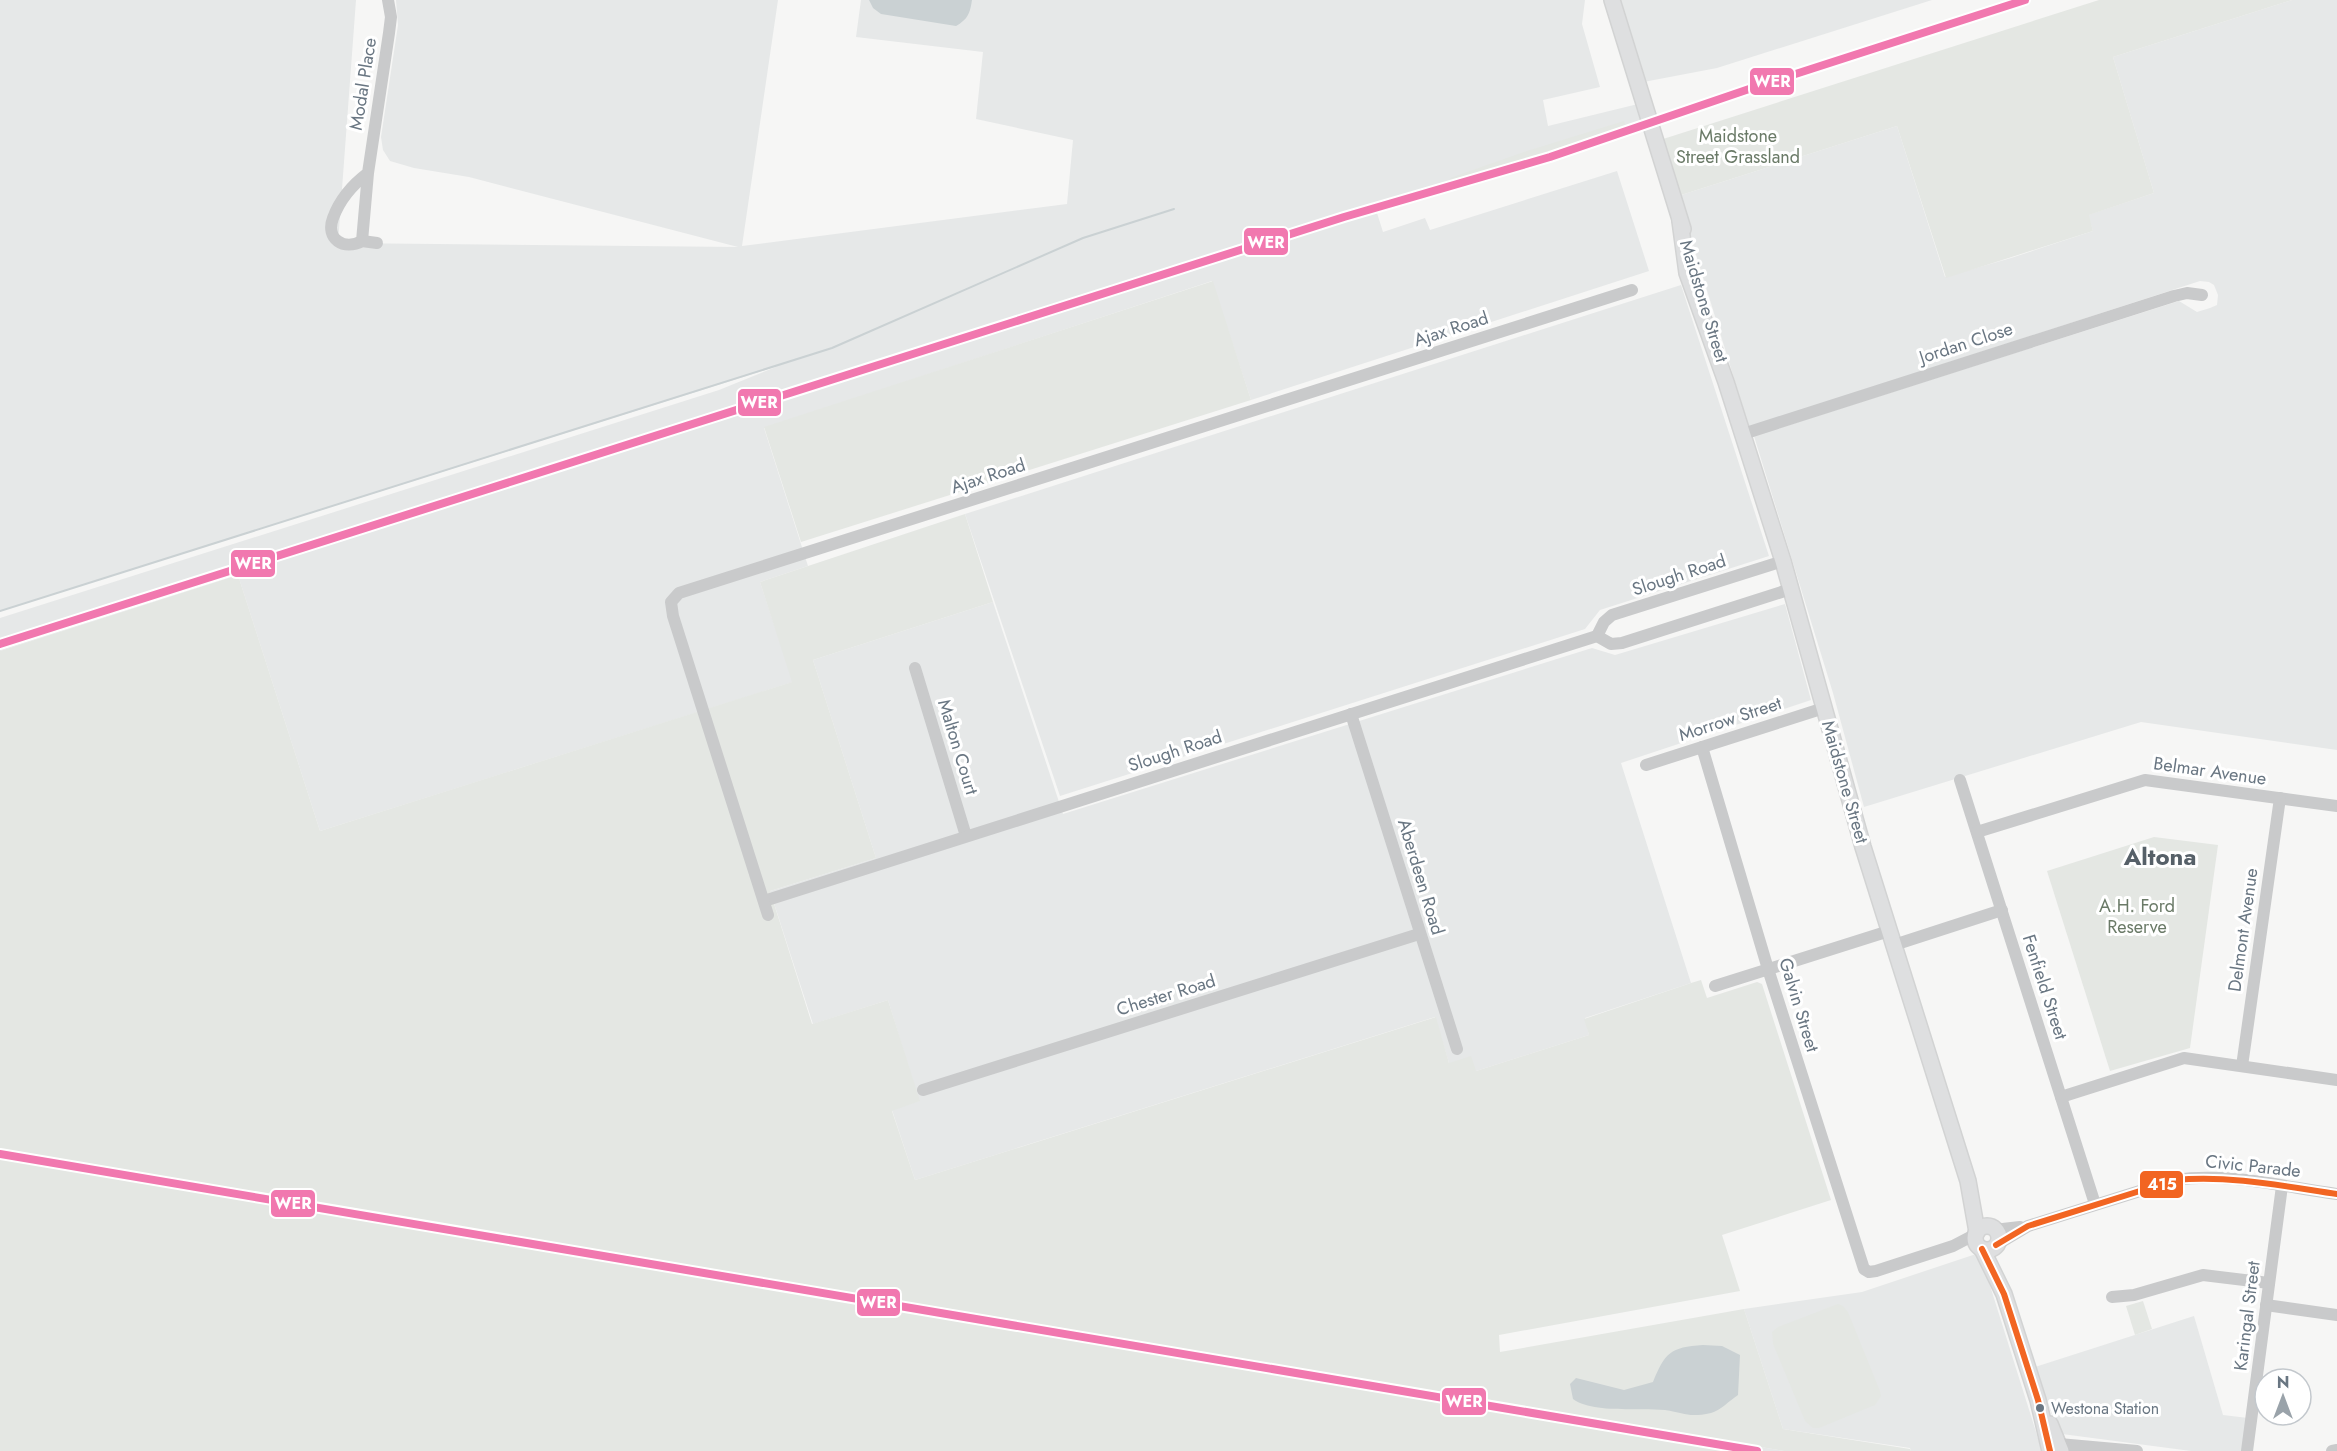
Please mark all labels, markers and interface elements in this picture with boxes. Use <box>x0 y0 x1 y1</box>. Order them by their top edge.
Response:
street label: Modal Place <box>343 36 383 132</box>
line badge: WER <box>1749 67 1795 96</box>
text: WER <box>1753 70 1791 93</box>
park label: Maidstone Street Grassland <box>1676 123 1800 170</box>
line badge: WER <box>1243 227 1289 256</box>
text: WER <box>1247 231 1285 254</box>
street label: Maidstone Street <box>1673 237 1735 366</box>
street label: Ajax Road <box>1410 305 1492 353</box>
street label: Jordan Close <box>1914 316 2016 371</box>
line badge: WER <box>737 388 782 417</box>
text: WER <box>740 391 778 414</box>
street label: Ajax Road <box>947 452 1029 500</box>
street label: Slough Road <box>1629 548 1729 602</box>
line badge: WER <box>230 549 276 578</box>
text: WER <box>234 552 272 575</box>
street label: Morrow Street <box>1675 690 1785 748</box>
street label: Malton Court <box>931 696 985 799</box>
street label: Maidstone Street <box>1815 718 1875 847</box>
street label: Slough Road <box>1125 724 1225 778</box>
street label: Belmar Avenue <box>2152 750 2268 792</box>
street label: Aberdeen Road <box>1391 816 1451 938</box>
district label: Altona <box>2123 839 2196 874</box>
street label: Delmont Avenue <box>2221 866 2265 994</box>
park label: A.H. Ford Reserve <box>2099 893 2175 940</box>
street label: Fenfield Street <box>2016 931 2074 1044</box>
street label: Galvin Street <box>1772 955 1826 1056</box>
street label: Chester Road <box>1113 968 1219 1022</box>
street label: Civic Parade <box>2204 1148 2302 1184</box>
line badge: 415 <box>2139 1170 2184 1199</box>
text: 415 <box>2147 1173 2177 1196</box>
line badge: WER <box>270 1189 316 1218</box>
text: WER <box>274 1192 312 1215</box>
street label: Karingal Street <box>2227 1259 2267 1372</box>
line badge: WER <box>856 1288 901 1317</box>
text: WER <box>859 1291 897 1314</box>
north arrow <box>2253 1367 2313 1427</box>
text: N <box>2277 1371 2289 1394</box>
line badge: WER <box>1441 1387 1487 1416</box>
text: WER <box>1445 1390 1483 1413</box>
place label: Westona Station <box>2051 1397 2159 1420</box>
marker: Westona Station <box>2034 1402 2046 1414</box>

